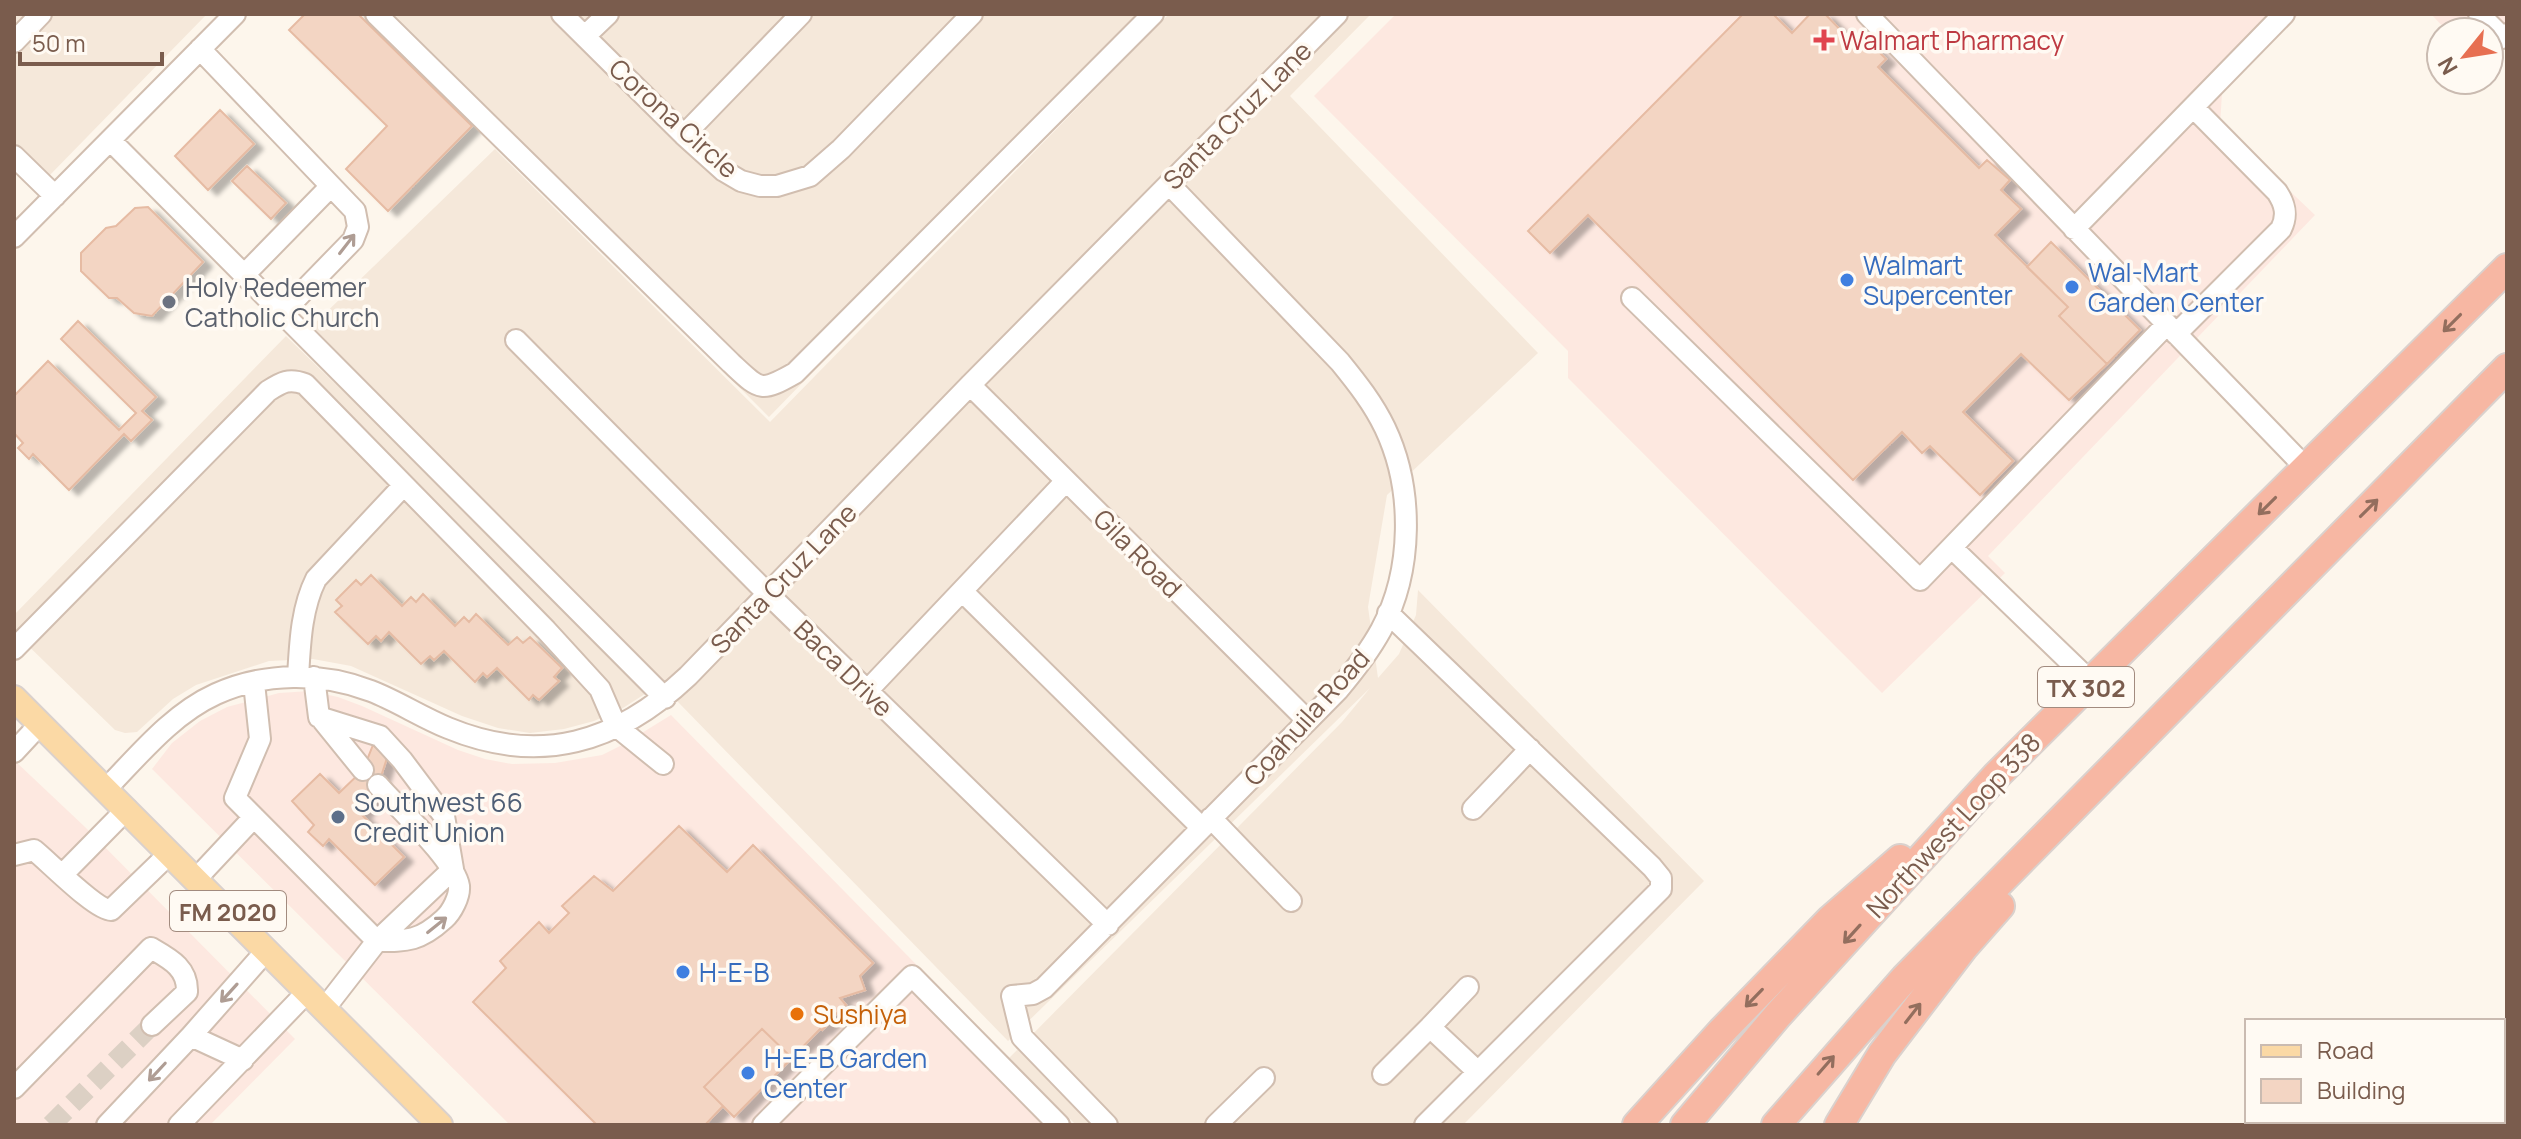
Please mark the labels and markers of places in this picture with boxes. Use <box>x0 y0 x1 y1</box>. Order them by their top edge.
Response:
place label: Walmart Pharmacy <box>1840 22 2064 58</box>
marker: Walmart Pharmacy <box>1815 31 1833 49</box>
place label: Walmart Supercenter <box>1863 247 2013 313</box>
place label: Wal-Mart Garden Center <box>2088 254 2264 320</box>
place label: Holy Redeemer Catholic Church <box>185 269 379 335</box>
marker: Walmart Supercenter <box>1838 271 1856 289</box>
marker: Wal-Mart Garden Center <box>2063 278 2081 296</box>
marker: Holy Redeemer Catholic Church <box>160 293 178 311</box>
place label: Southwest 66 Credit Union <box>354 784 523 850</box>
marker: Southwest 66 Credit Union <box>329 808 347 826</box>
place label: H-E-B <box>699 954 769 990</box>
marker: H-E-B <box>674 963 692 981</box>
place label: Sushiya <box>813 996 907 1032</box>
marker: Sushiya <box>788 1005 806 1023</box>
place label: H-E-B Garden Center <box>764 1040 927 1106</box>
marker: H-E-B Garden Center <box>739 1064 757 1082</box>

